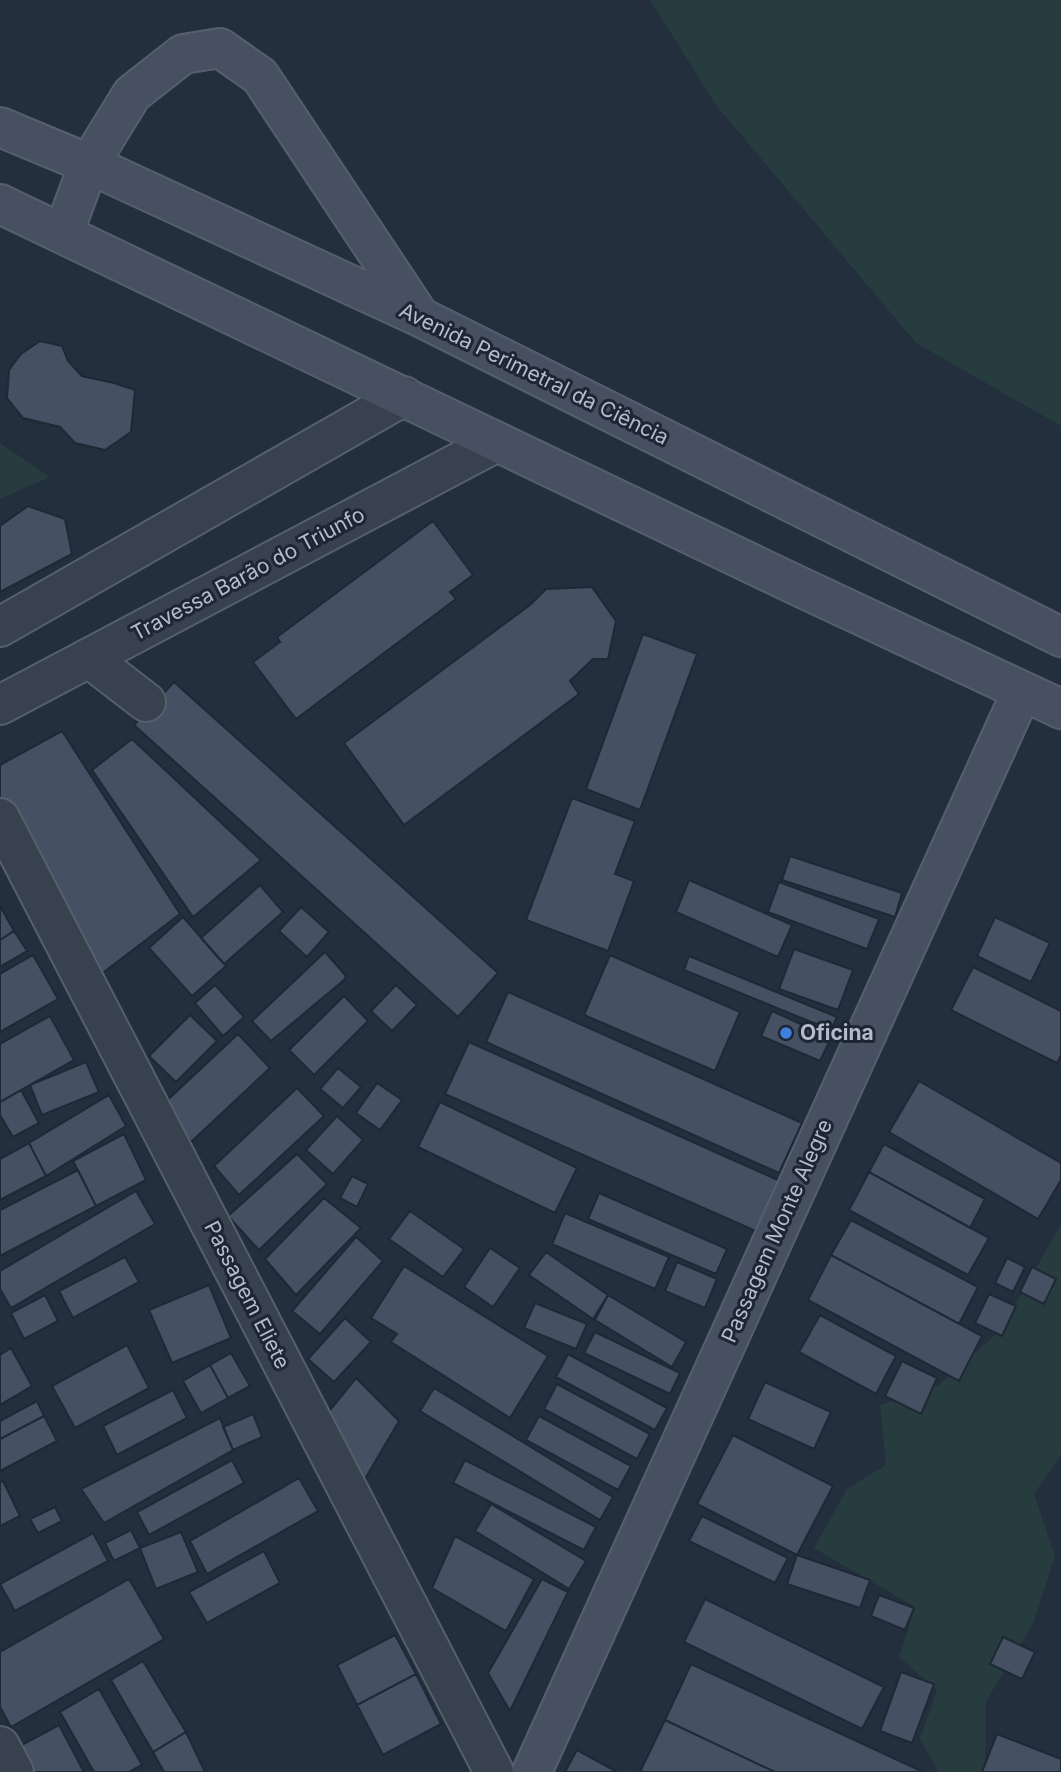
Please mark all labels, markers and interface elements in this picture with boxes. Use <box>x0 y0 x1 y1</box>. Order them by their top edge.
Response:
street label: Avenida Perimetral da Ciência <box>396 297 673 450</box>
street label: Travessa Barão do Triunfo <box>127 501 369 646</box>
place label: Oficina <box>800 1020 874 1045</box>
marker: Oficina <box>778 1025 794 1041</box>
street label: Passagem Monte Alegre <box>716 1115 837 1346</box>
street label: Passagem Eliete <box>199 1217 295 1373</box>

